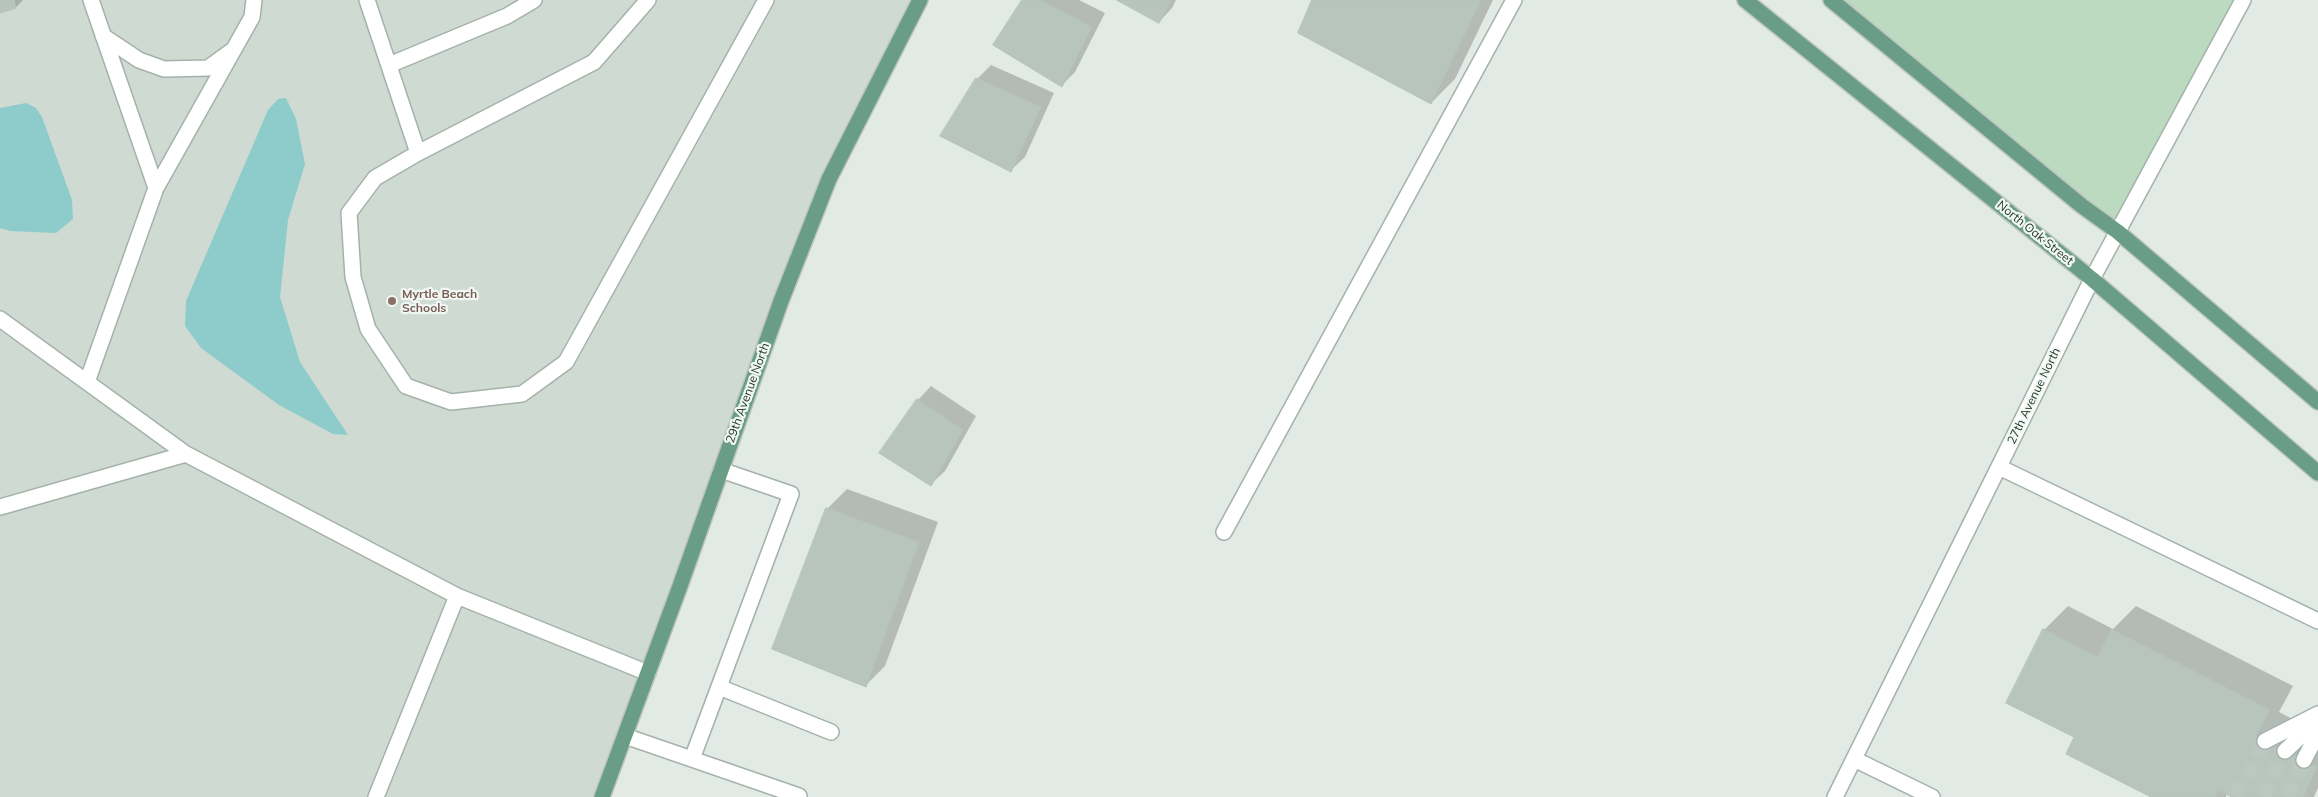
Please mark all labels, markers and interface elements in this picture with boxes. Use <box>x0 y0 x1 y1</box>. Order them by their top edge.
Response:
street label: North Oak Street <box>1994 198 2076 268</box>
place label: Myrtle Beach Schools <box>402 287 477 315</box>
marker: Myrtle Beach Schools <box>386 295 398 307</box>
street label: 29th Avenue North <box>723 341 773 445</box>
street label: 27th Avenue North <box>2004 345 2064 447</box>

